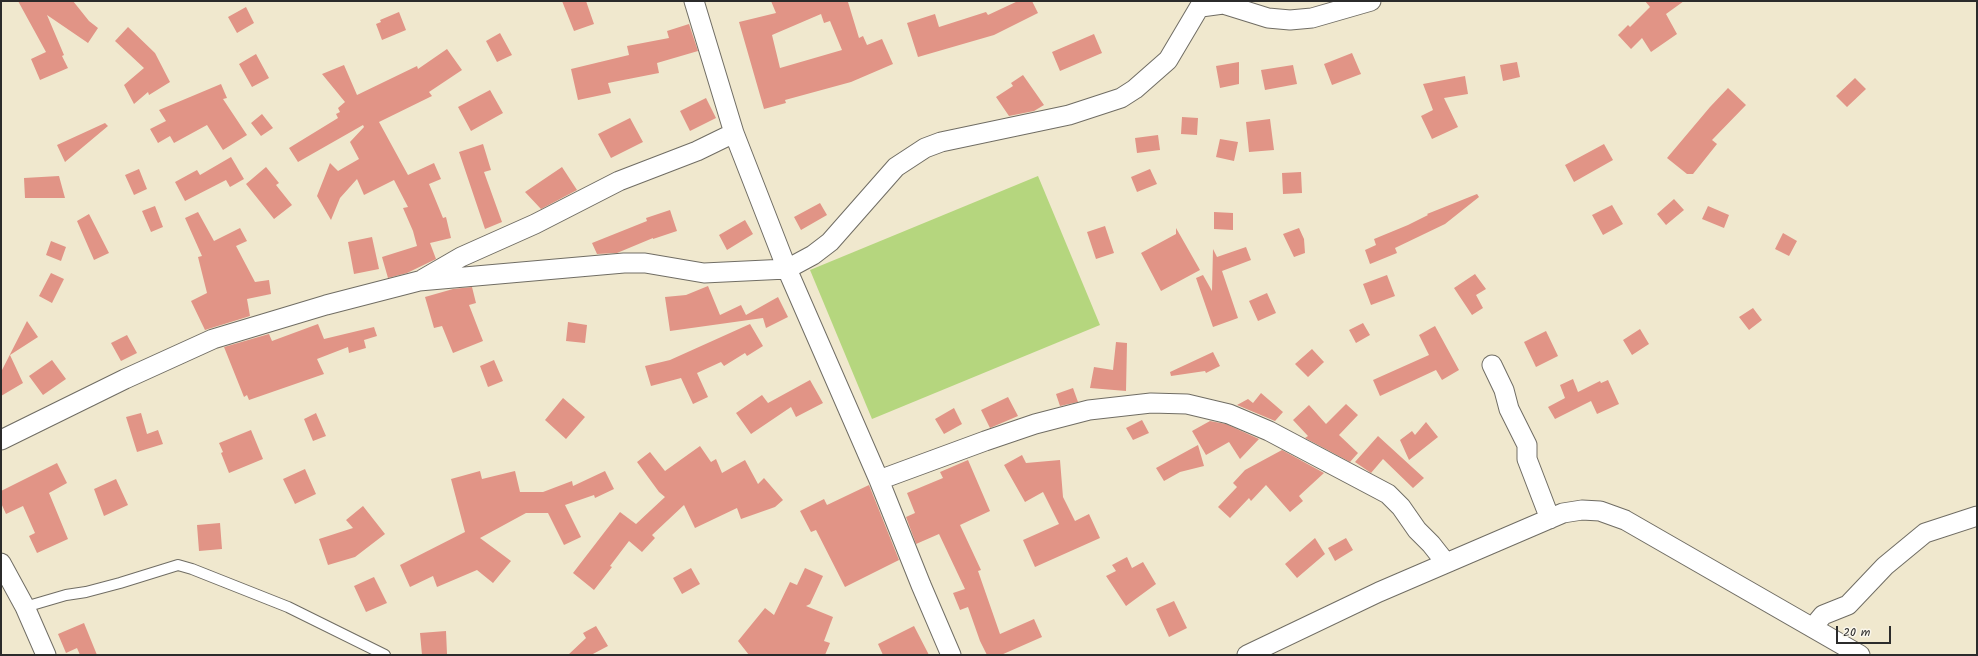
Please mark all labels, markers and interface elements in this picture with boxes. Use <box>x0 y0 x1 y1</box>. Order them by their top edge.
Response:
scale bar <box>1838 618 1893 644</box>
text: 20 m <box>1843 623 1870 642</box>

